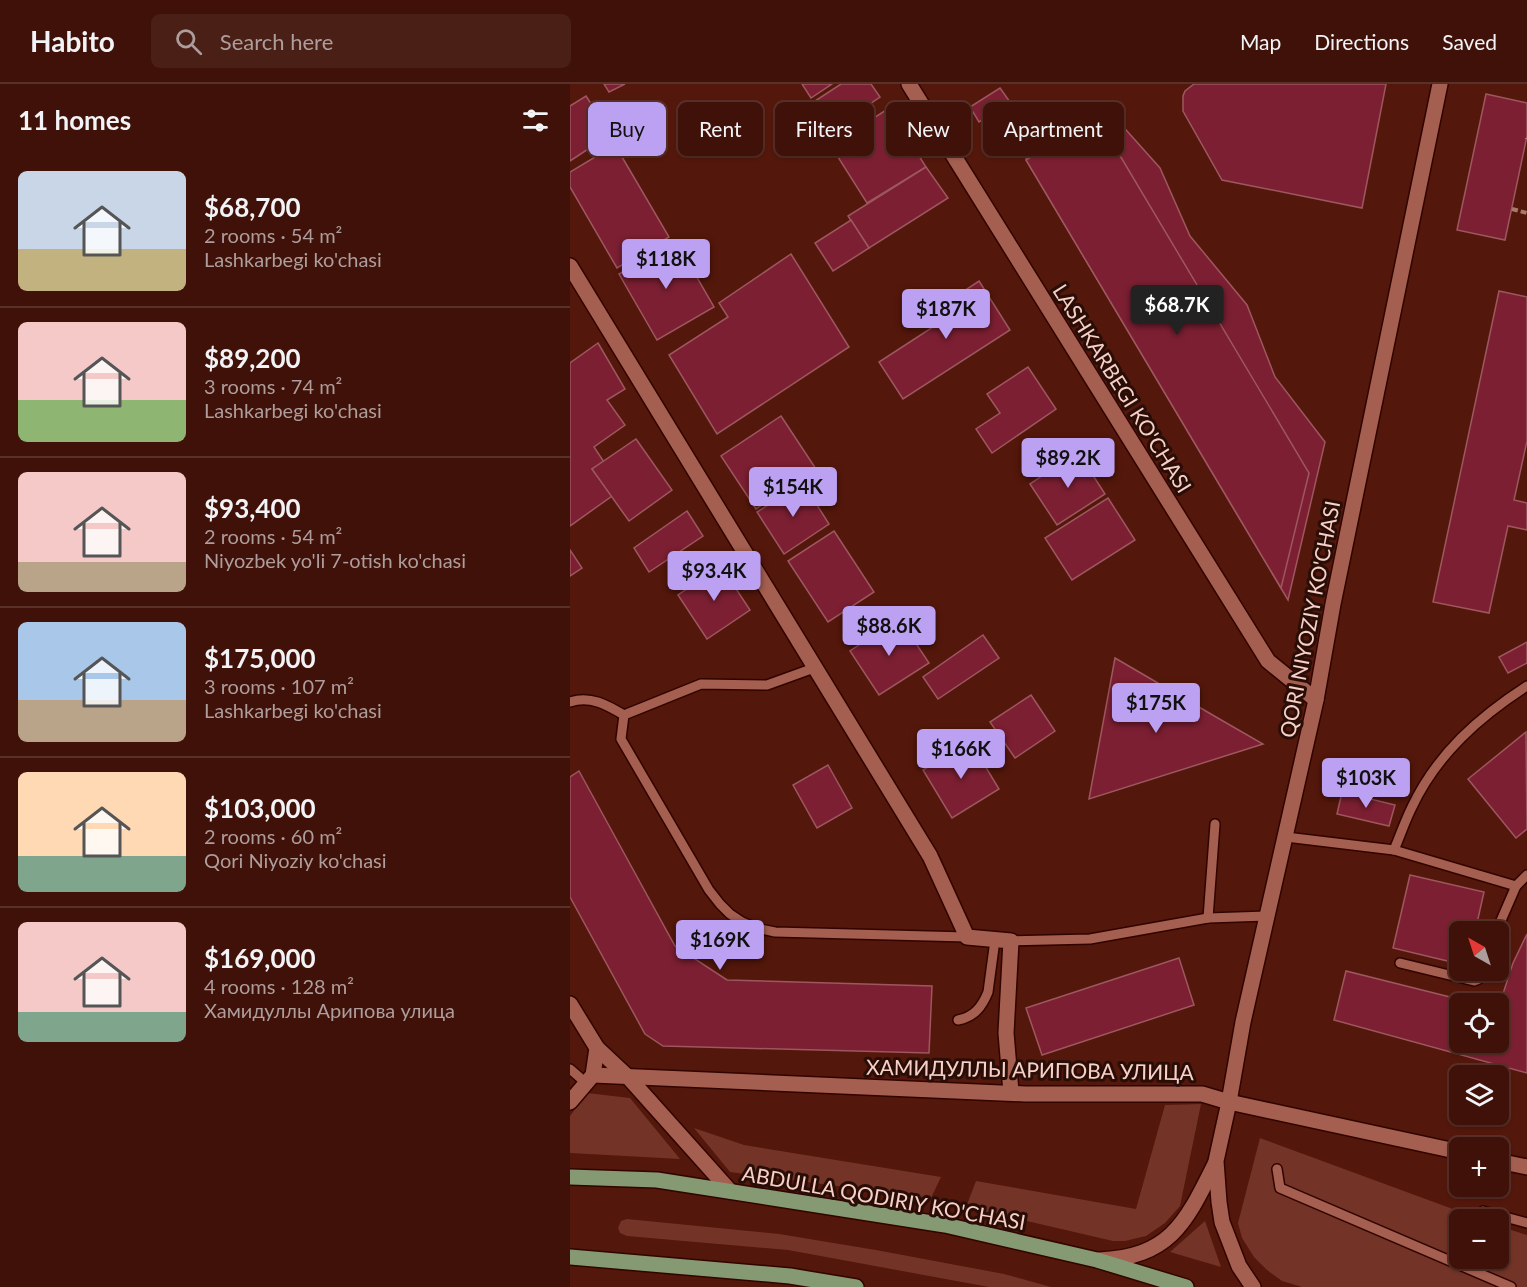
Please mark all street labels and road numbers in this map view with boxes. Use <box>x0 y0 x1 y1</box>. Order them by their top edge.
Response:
street label: LASHKARBEGI KO'CHASI <box>1048 279 1198 497</box>
street label: QORI NIYOZIY KO'CHASI <box>1274 499 1344 739</box>
street label: ХАМИДУЛЛЫ АРИПОВА УЛИЦА <box>866 1054 1195 1084</box>
street label: ABDULLA QODIRIY KO'CHASI <box>740 1160 1028 1234</box>

